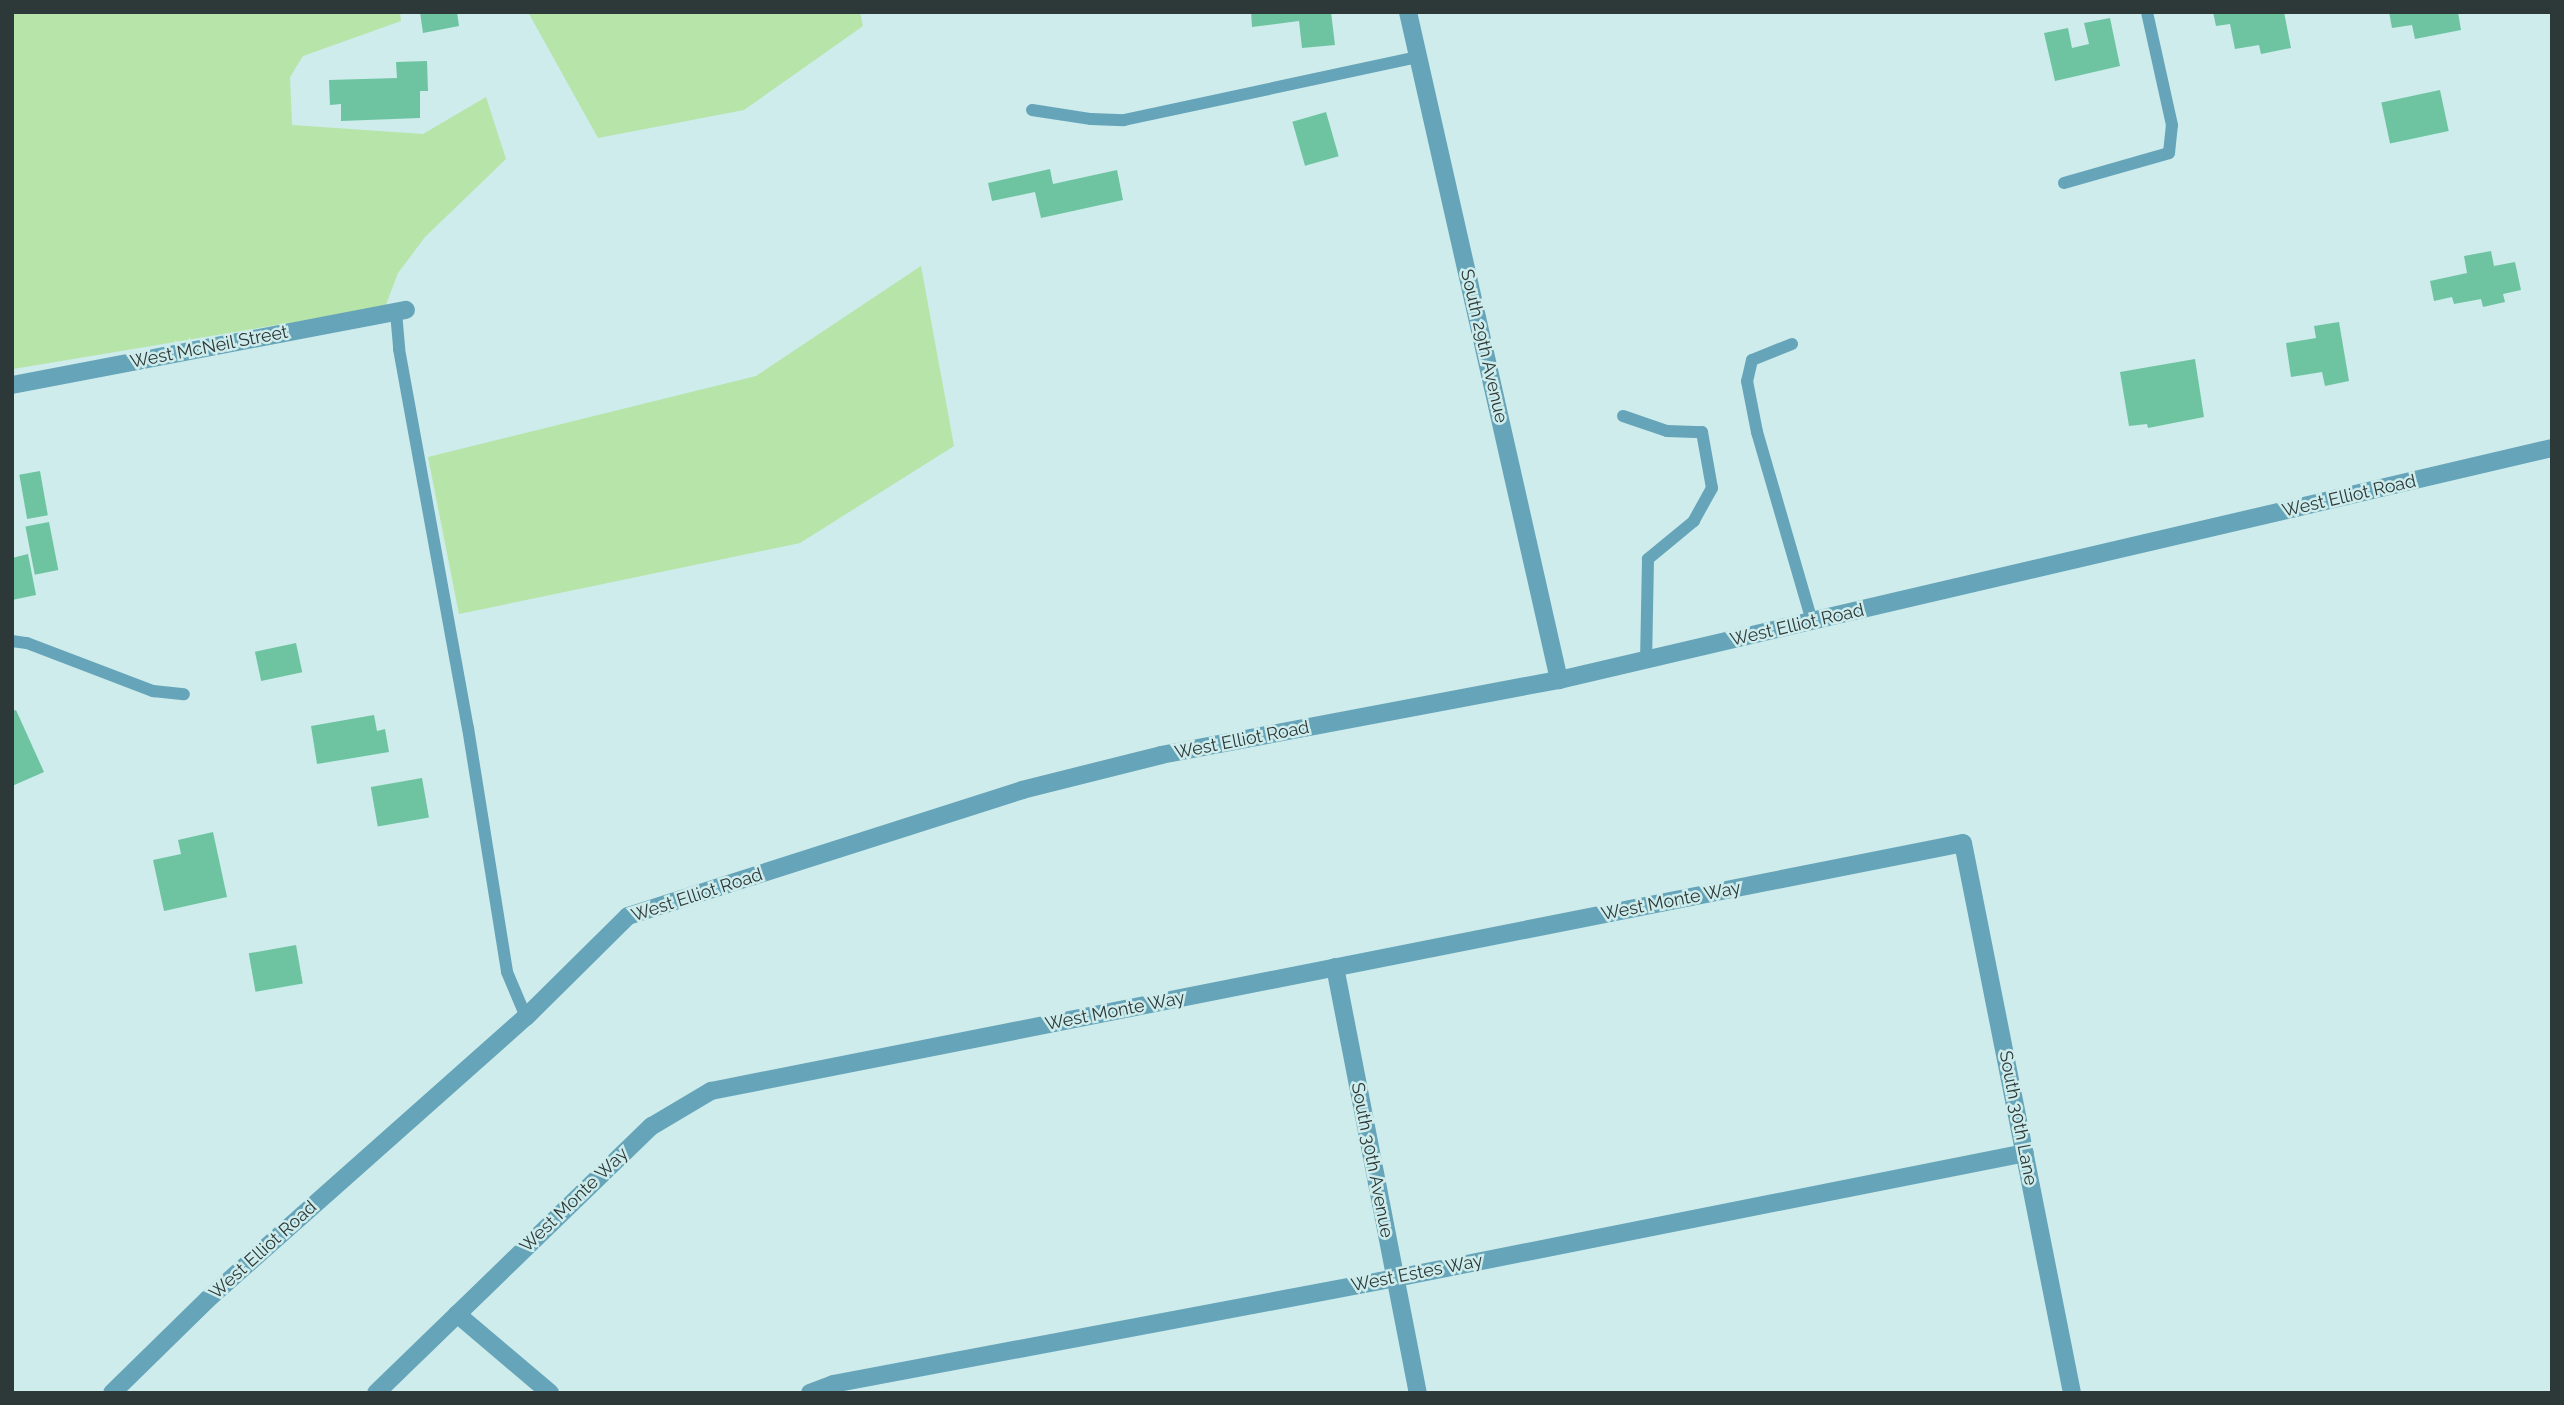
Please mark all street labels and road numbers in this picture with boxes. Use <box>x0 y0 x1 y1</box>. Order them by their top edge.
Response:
street label: South 29th Avenue <box>1456 267 1512 425</box>
street label: West McNeil Street <box>128 321 290 373</box>
street label: West Elliot Road <box>2280 470 2418 522</box>
street label: West Elliot Road <box>1728 599 1866 651</box>
street label: West Elliot Road <box>1173 716 1311 764</box>
street label: West Elliot Road <box>629 864 765 926</box>
street label: West Monte Way <box>1599 877 1743 925</box>
street label: West Monte Way <box>1043 987 1187 1035</box>
street label: South 30th Lane <box>1994 1049 2042 1187</box>
street label: South 30th Avenue <box>1346 1080 1398 1240</box>
street label: West Monte Way <box>515 1143 633 1257</box>
street label: West Elliot Road <box>205 1196 321 1304</box>
street label: West Estes Way <box>1349 1250 1485 1296</box>

